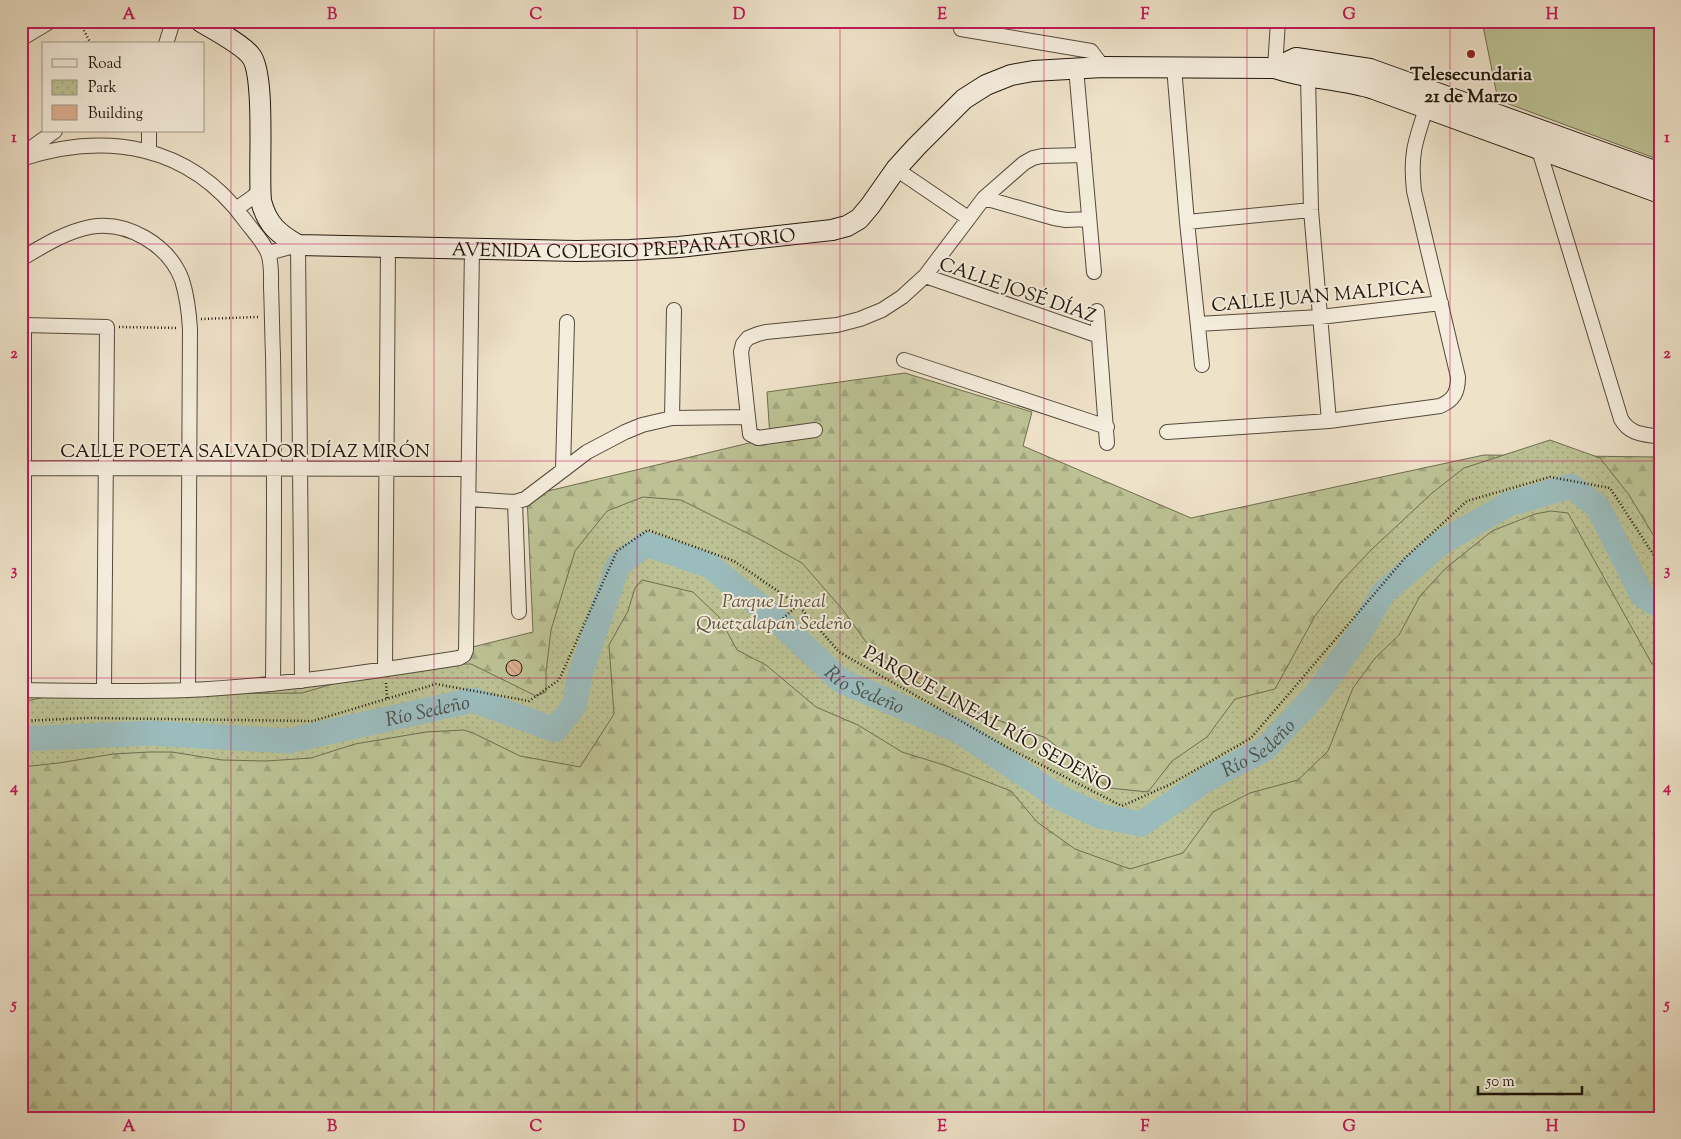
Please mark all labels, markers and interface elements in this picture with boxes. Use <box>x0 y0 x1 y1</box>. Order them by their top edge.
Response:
text: A <box>123 4 136 27</box>
text: B <box>327 4 337 27</box>
text: C <box>530 4 543 27</box>
text: D <box>733 4 746 27</box>
text: E <box>937 4 947 27</box>
text: F <box>1141 4 1150 27</box>
text: G <box>1342 4 1356 27</box>
text: H <box>1546 4 1559 27</box>
legend <box>42 42 205 132</box>
marker: Telesecundaria 21 de Marzo <box>1465 48 1477 60</box>
text: Road <box>88 54 122 75</box>
place label: Telesecundaria 21 de Marzo <box>1410 62 1532 111</box>
text: Park <box>88 78 117 99</box>
text: Building <box>88 104 143 125</box>
text: 1 <box>11 127 17 150</box>
text: 1 <box>1664 127 1670 150</box>
street label: AVENIDA COLEGIO PREPARATORIO <box>451 223 797 267</box>
street label: CALLE JOSÉ DÍAZ <box>935 252 1100 331</box>
street label: CALLE JUAN MALPICA <box>1210 275 1427 320</box>
text: 2 <box>10 343 18 366</box>
text: 2 <box>1663 343 1671 366</box>
street label: CALLE POETA SALVADOR DÍAZ MIRÓN <box>60 439 430 466</box>
text: 3 <box>11 560 18 583</box>
text: 3 <box>1664 560 1671 583</box>
park label: Parque Lineal Quetzalapan Sedeño <box>696 589 852 638</box>
street label: PARQUE LINEAL RÍO SEDEÑO <box>858 640 1116 800</box>
water label: Río Sedeño <box>816 660 908 723</box>
water label: Río Sedeño <box>383 689 473 736</box>
water label: Río Sedeño <box>1217 713 1303 786</box>
text: 4 <box>9 777 18 800</box>
text: 4 <box>1662 777 1671 800</box>
text: 5 <box>9 994 17 1017</box>
text: 5 <box>1662 994 1670 1017</box>
scale bar <box>1478 1064 1582 1096</box>
text: 50 m <box>1485 1072 1515 1093</box>
text: A <box>123 1116 136 1139</box>
text: B <box>327 1116 337 1139</box>
text: C <box>530 1116 543 1139</box>
text: D <box>733 1116 746 1139</box>
text: E <box>937 1116 947 1139</box>
text: F <box>1141 1116 1150 1139</box>
text: G <box>1342 1116 1356 1139</box>
text: H <box>1546 1116 1559 1139</box>

